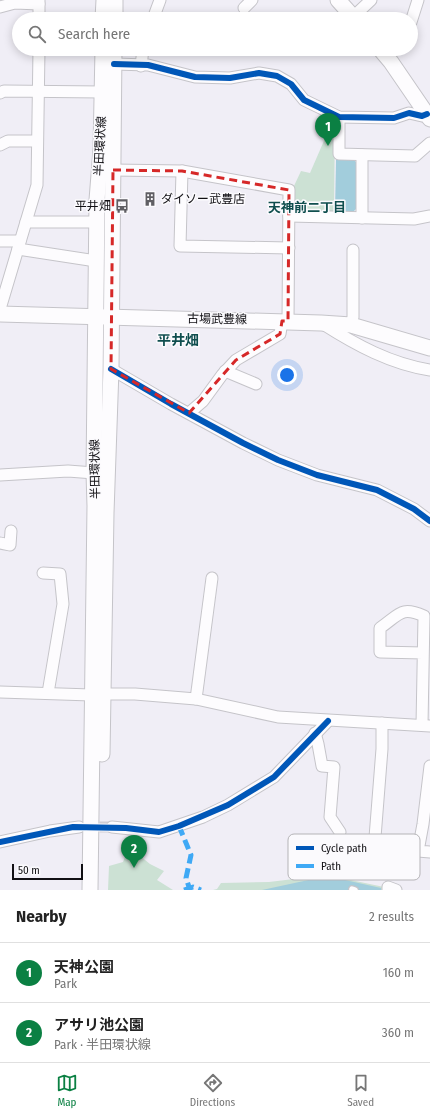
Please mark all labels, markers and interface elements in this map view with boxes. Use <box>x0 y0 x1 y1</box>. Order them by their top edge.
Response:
search box <box>12 12 418 56</box>
icon: search <box>26 23 48 45</box>
text: Search here <box>58 25 130 43</box>
pin: 1 <box>315 113 341 146</box>
street label: 半田環状線 <box>91 116 109 176</box>
building icon: ダイソー武豊店 <box>142 191 158 207</box>
place label: ダイソー武豊店 <box>161 192 245 206</box>
bus stop icon: 平井畑 <box>114 198 130 214</box>
place label: 平井畑 <box>75 199 111 213</box>
district label: 天神前二丁目 <box>268 200 346 215</box>
street label: 古場武豊線 <box>187 311 247 327</box>
district label: 平井畑 <box>157 332 199 349</box>
your location <box>277 365 297 385</box>
street label: 半田環状線 <box>87 439 103 499</box>
legend <box>288 834 420 880</box>
pin: 2 <box>121 835 147 868</box>
text: Cycle path <box>321 842 367 855</box>
text: Path <box>321 860 341 873</box>
scale bar <box>12 862 83 881</box>
text: 50 m <box>18 864 40 877</box>
text: Nearby <box>16 906 67 927</box>
text: 2 results <box>369 909 414 924</box>
text: 天神公園 <box>54 958 114 976</box>
text: 1 <box>26 965 32 980</box>
text: 160 m <box>383 965 414 980</box>
text: Park <box>54 976 77 991</box>
text: アサリ池公園 <box>54 1016 144 1034</box>
text: 2 <box>26 1025 32 1040</box>
text: 360 m <box>382 1025 414 1040</box>
text: Park · 半田環状線 <box>54 1037 151 1052</box>
tab: Map <box>56 1072 78 1109</box>
tab: Directions <box>190 1072 235 1109</box>
tab: Saved <box>347 1072 374 1109</box>

